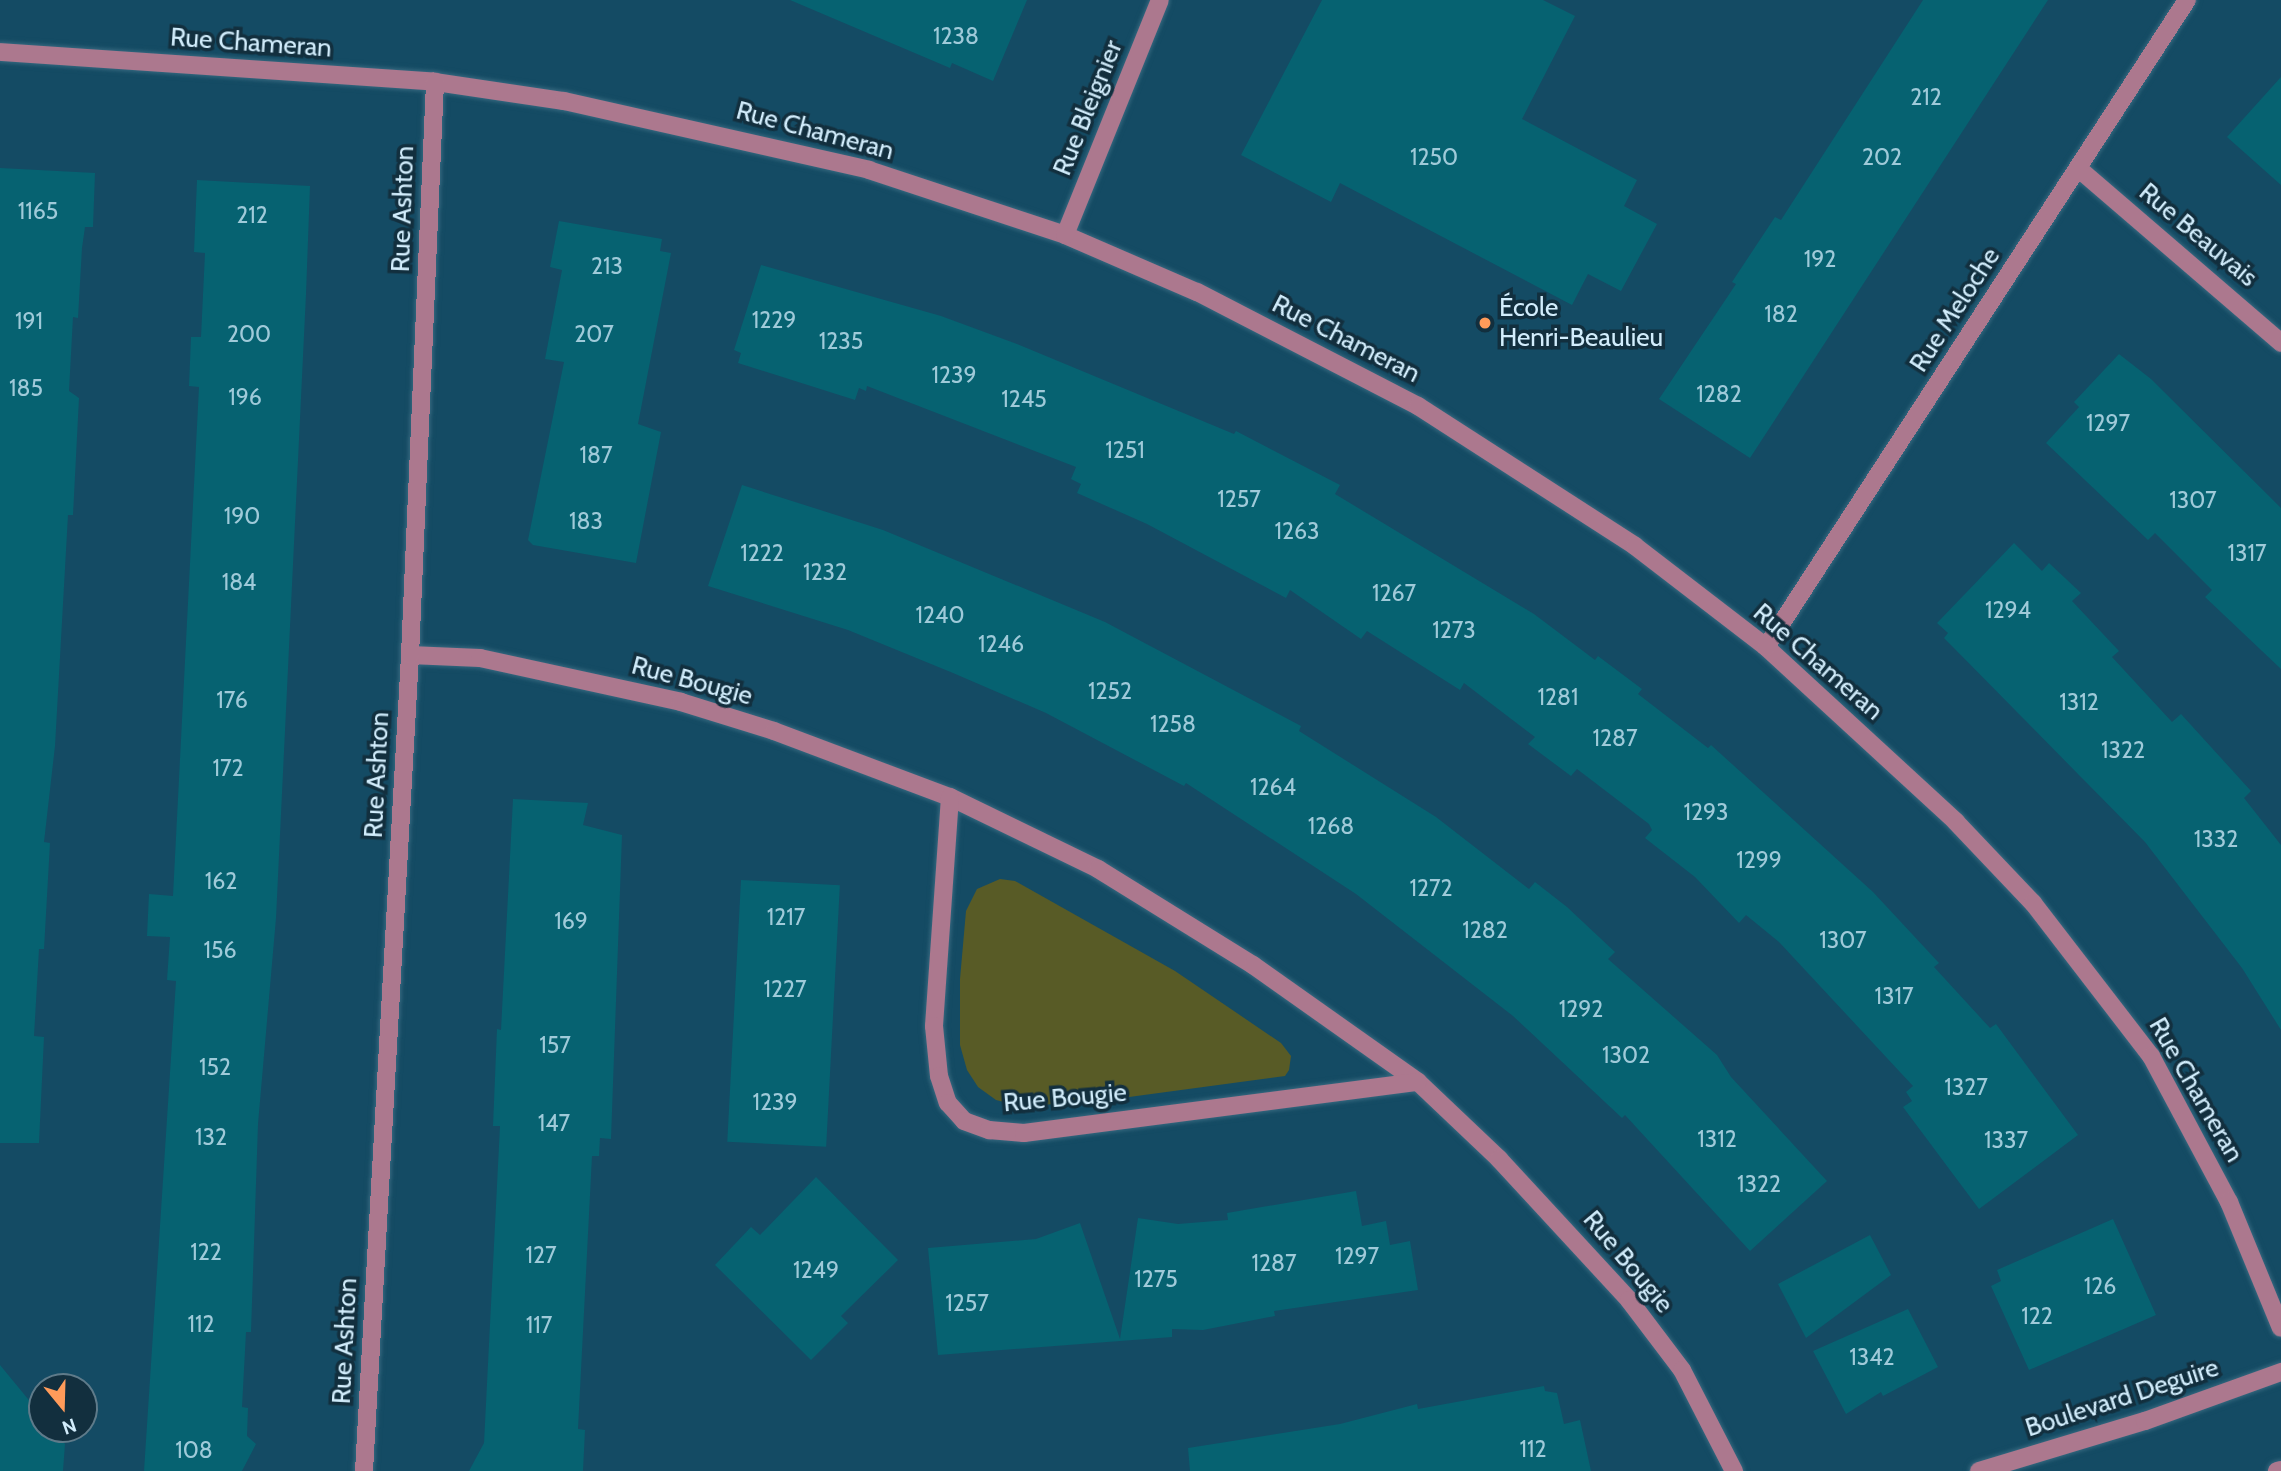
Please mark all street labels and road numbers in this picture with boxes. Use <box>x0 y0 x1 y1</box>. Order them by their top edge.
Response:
street label: Rue Chameran <box>169 22 333 64</box>
street label: Rue Bleignier <box>1047 36 1129 180</box>
street label: Rue Chameran <box>733 95 897 167</box>
street label: Rue Ashton <box>385 145 421 273</box>
street label: Rue Beauvais <box>2133 177 2263 293</box>
street label: Rue Meloche <box>1903 242 2007 378</box>
street label: Rue Chameran <box>1267 288 1425 390</box>
street label: Rue Chameran <box>1747 597 1889 727</box>
street label: Rue Bougie <box>628 650 756 712</box>
street label: Rue Ashton <box>358 711 396 839</box>
street label: Rue Chameran <box>2142 1012 2250 1168</box>
street label: Rue Bougie <box>1002 1077 1128 1119</box>
street label: Rue Bougie <box>1576 1205 1680 1319</box>
street label: Rue Ashton <box>326 1277 364 1405</box>
street label: Boulevard Deguire <box>2021 1352 2223 1444</box>

